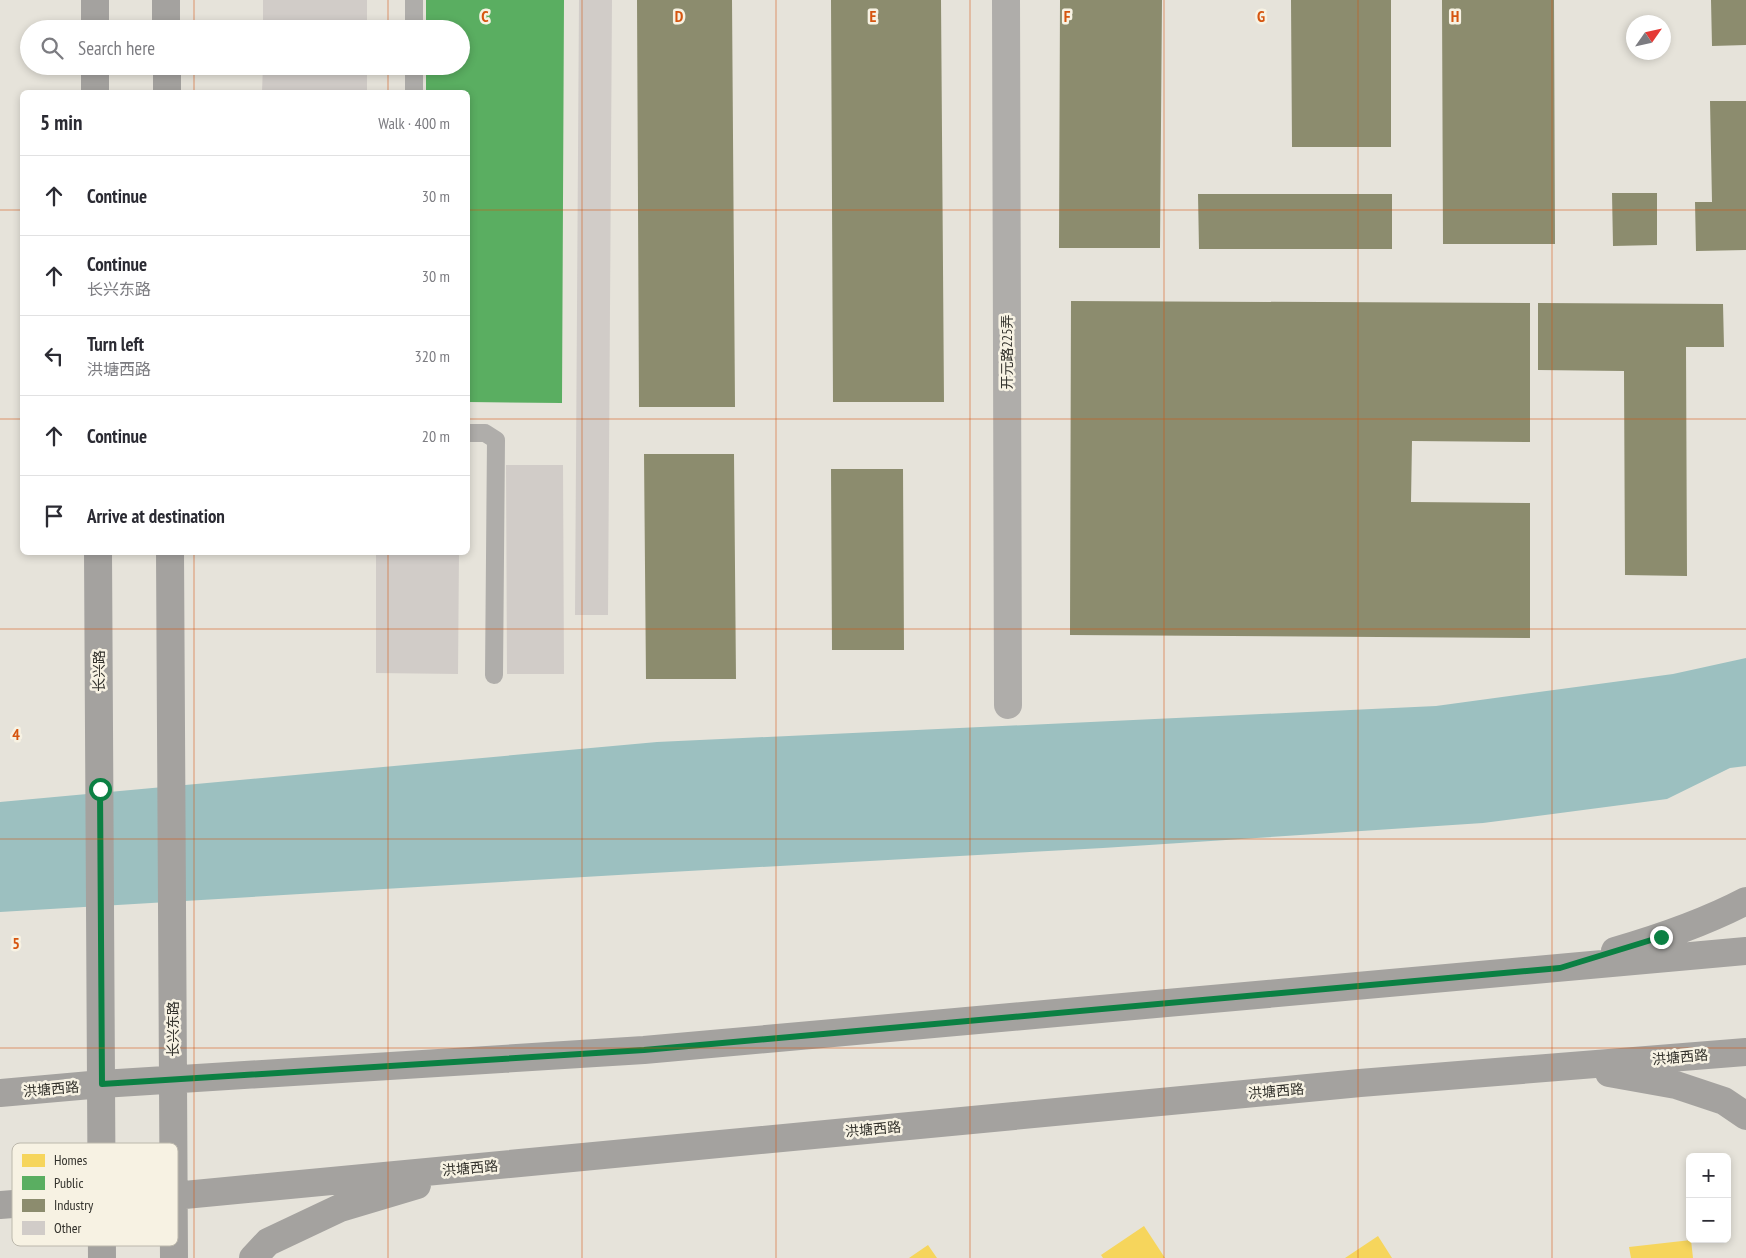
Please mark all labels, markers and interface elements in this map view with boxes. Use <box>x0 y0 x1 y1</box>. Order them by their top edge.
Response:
text: C <box>481 6 489 26</box>
text: D <box>675 6 684 26</box>
text: E <box>870 6 877 26</box>
text: F <box>1064 6 1071 26</box>
text: G <box>1257 6 1265 26</box>
text: H <box>1451 6 1459 26</box>
north arrow <box>1626 15 1671 60</box>
search box <box>20 20 470 75</box>
icon: search <box>38 34 66 62</box>
text: Search here <box>78 36 155 60</box>
text: 5 min <box>40 109 82 136</box>
text: Walk · 400 m <box>378 113 450 133</box>
icon: ahead <box>40 182 68 210</box>
text: Continue <box>87 184 147 208</box>
text: 30 m <box>422 186 450 206</box>
text: Continue <box>87 252 147 276</box>
icon: ahead <box>40 262 68 290</box>
text: 30 m <box>422 266 450 286</box>
text: 长兴东路 <box>87 279 151 299</box>
street label: 开元路225弄 <box>998 315 1016 389</box>
text: Turn left <box>87 332 144 356</box>
icon: left <box>40 342 68 370</box>
text: 320 m <box>415 346 450 366</box>
text: 洪塘西路 <box>87 359 151 379</box>
icon: ahead <box>40 422 68 450</box>
text: Continue <box>87 424 147 448</box>
text: 20 m <box>422 426 450 446</box>
icon: arrive <box>40 502 68 530</box>
text: Arrive at destination <box>87 504 225 528</box>
street label: 长兴路 <box>90 650 108 692</box>
text: 4 <box>12 724 20 744</box>
route start <box>89 778 112 801</box>
route end <box>1650 926 1673 949</box>
text: 5 <box>12 933 20 953</box>
street label: 长兴东路 <box>164 1001 182 1057</box>
street label: 洪塘西路 <box>1651 1046 1709 1068</box>
street label: 洪塘西路 <box>22 1078 80 1100</box>
street label: 洪塘西路 <box>1247 1080 1305 1102</box>
street label: 洪塘西路 <box>844 1118 902 1140</box>
legend <box>12 1143 178 1246</box>
text: Homes <box>54 1151 87 1169</box>
map controls <box>1686 1153 1731 1243</box>
button: + <box>1686 1153 1731 1198</box>
street label: 洪塘西路 <box>441 1157 499 1179</box>
text: Public <box>54 1174 83 1192</box>
text: Industry <box>54 1196 94 1214</box>
button: − <box>1686 1198 1731 1243</box>
text: Other <box>54 1219 81 1237</box>

